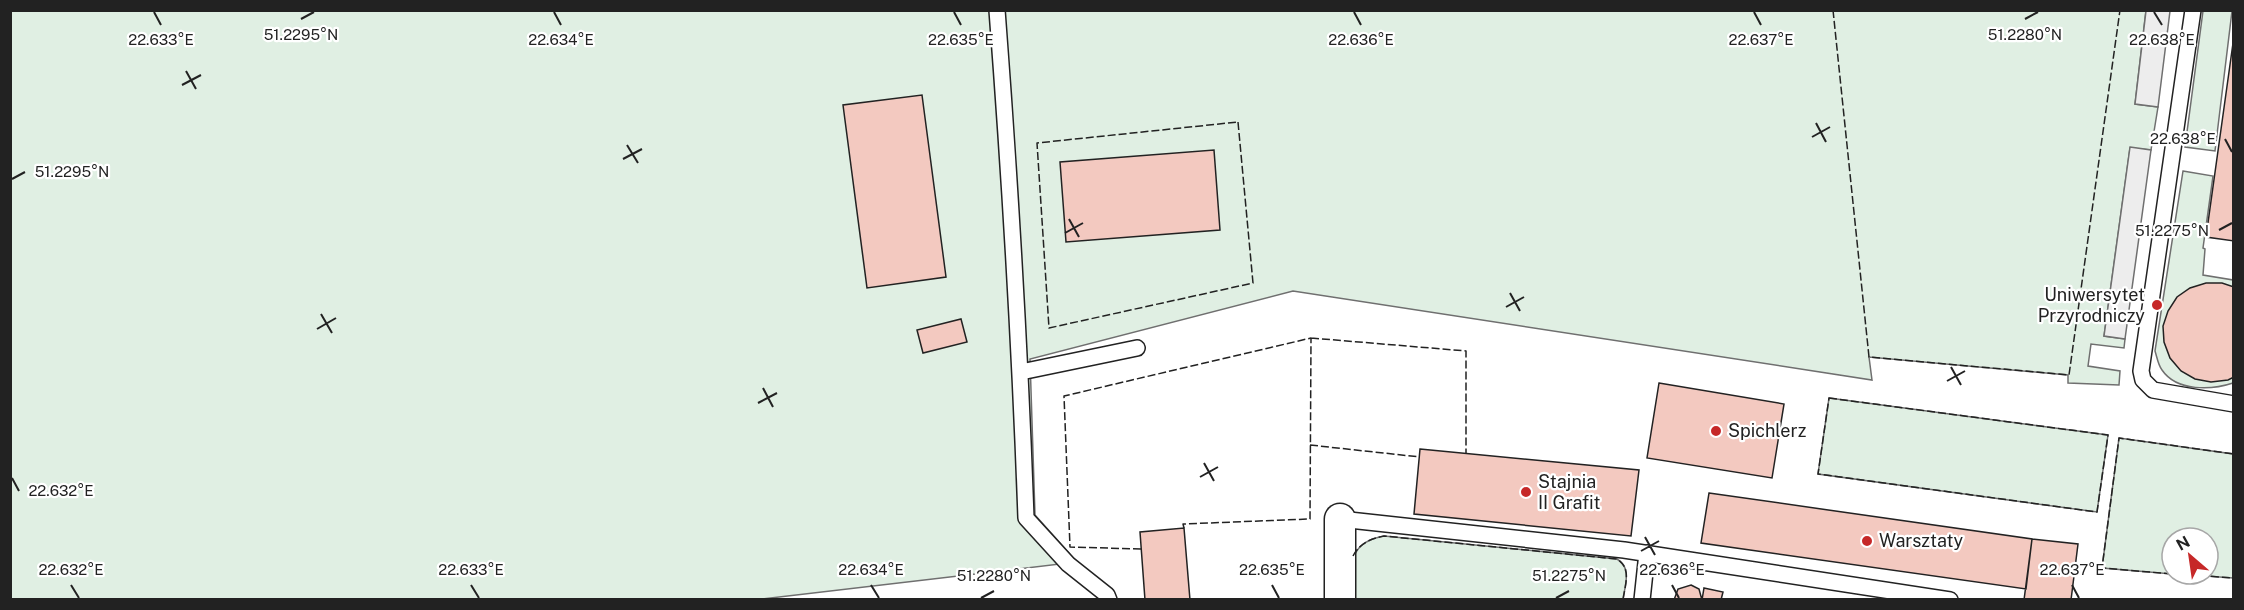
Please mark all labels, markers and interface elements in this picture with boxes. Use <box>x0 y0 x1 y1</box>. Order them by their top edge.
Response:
text: 51.2295°N <box>264 26 338 43</box>
text: 51.2280°N <box>1988 26 2062 43</box>
text: 22.633°E <box>128 31 194 48</box>
text: 22.634°E <box>528 31 594 48</box>
text: 22.635°E <box>928 31 994 48</box>
text: 22.636°E <box>1328 31 1394 48</box>
text: 22.637°E <box>1729 31 1793 48</box>
text: 22.638°E <box>2129 31 2195 48</box>
text: 22.638°E <box>2150 130 2216 147</box>
text: 51.2295°N <box>35 163 109 180</box>
text: 51.2275°N <box>2135 222 2209 239</box>
place label: Uniwersytet Przyrodniczy <box>2038 284 2145 326</box>
marker: Uniwersytet Przyrodniczy <box>2150 298 2164 312</box>
place label: Spichlerz <box>1728 420 1806 441</box>
marker: Spichlerz <box>1709 424 1723 438</box>
place label: Stajnia II Grafit <box>1538 471 1601 513</box>
text: 22.632°E <box>28 482 94 499</box>
marker: Stajnia II Grafit <box>1519 485 1533 499</box>
north arrow <box>2160 526 2220 586</box>
place label: Warsztaty <box>1879 530 1964 551</box>
text: N <box>2173 532 2193 555</box>
marker: Warsztaty <box>1860 534 1874 548</box>
text: 22.632°E <box>38 561 104 578</box>
text: 22.633°E <box>438 561 504 578</box>
text: 22.634°E <box>838 561 904 578</box>
text: 22.635°E <box>1239 561 1305 578</box>
text: 22.636°E <box>1639 561 1705 578</box>
text: 22.637°E <box>2040 561 2104 578</box>
text: 51.2280°N <box>957 567 1031 584</box>
text: 51.2275°N <box>1532 567 1606 584</box>

